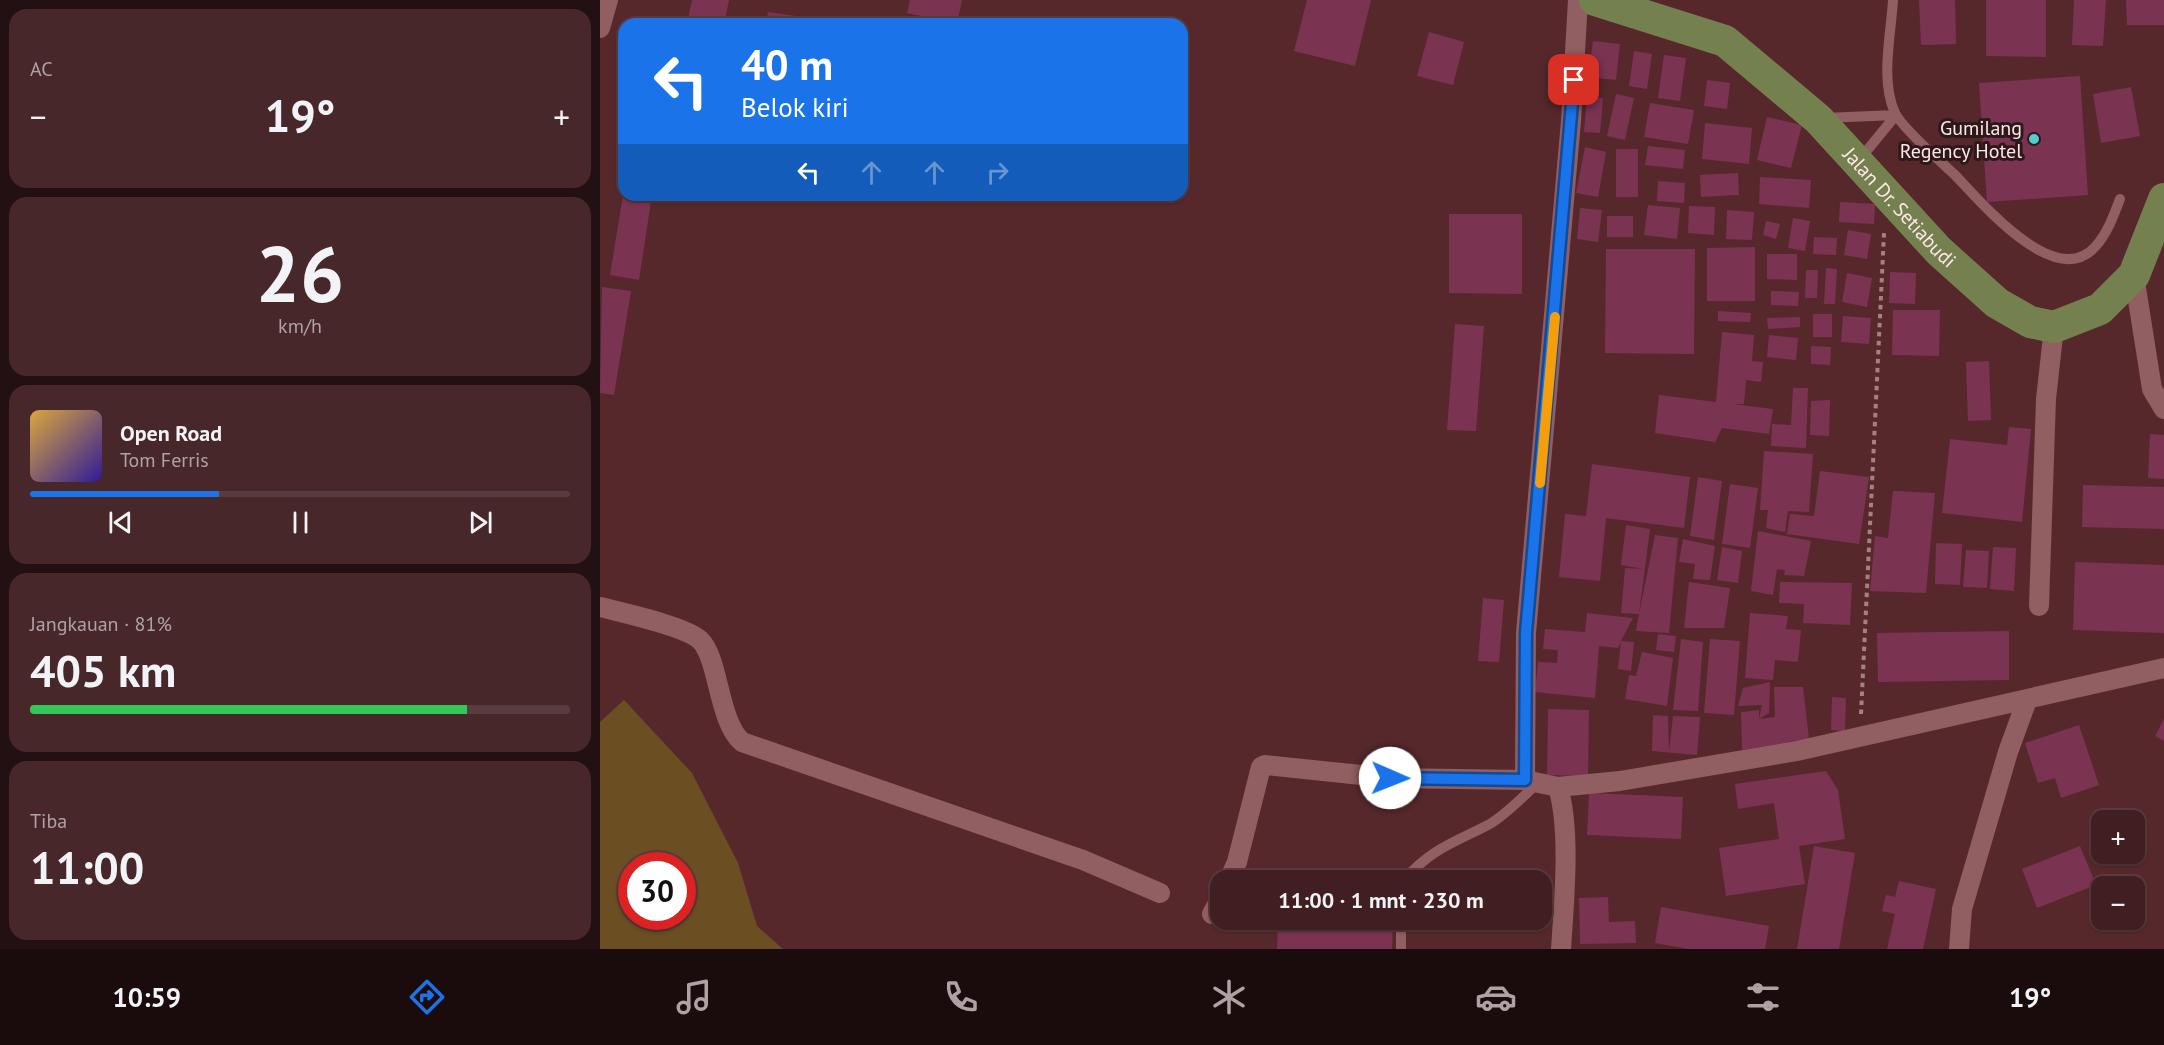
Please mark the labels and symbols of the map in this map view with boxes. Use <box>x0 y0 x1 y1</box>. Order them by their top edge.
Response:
pin <box>1548 54 1599 105</box>
place label: Gumilang Regency Hotel <box>1900 115 2022 164</box>
marker: Gumilang Regency Hotel <box>2027 132 2041 146</box>
street label: Jalan Dr. Setiabudi <box>1837 141 1962 273</box>
position arrow <box>1358 746 1422 810</box>
speed limit sign: 30 <box>618 852 696 930</box>

